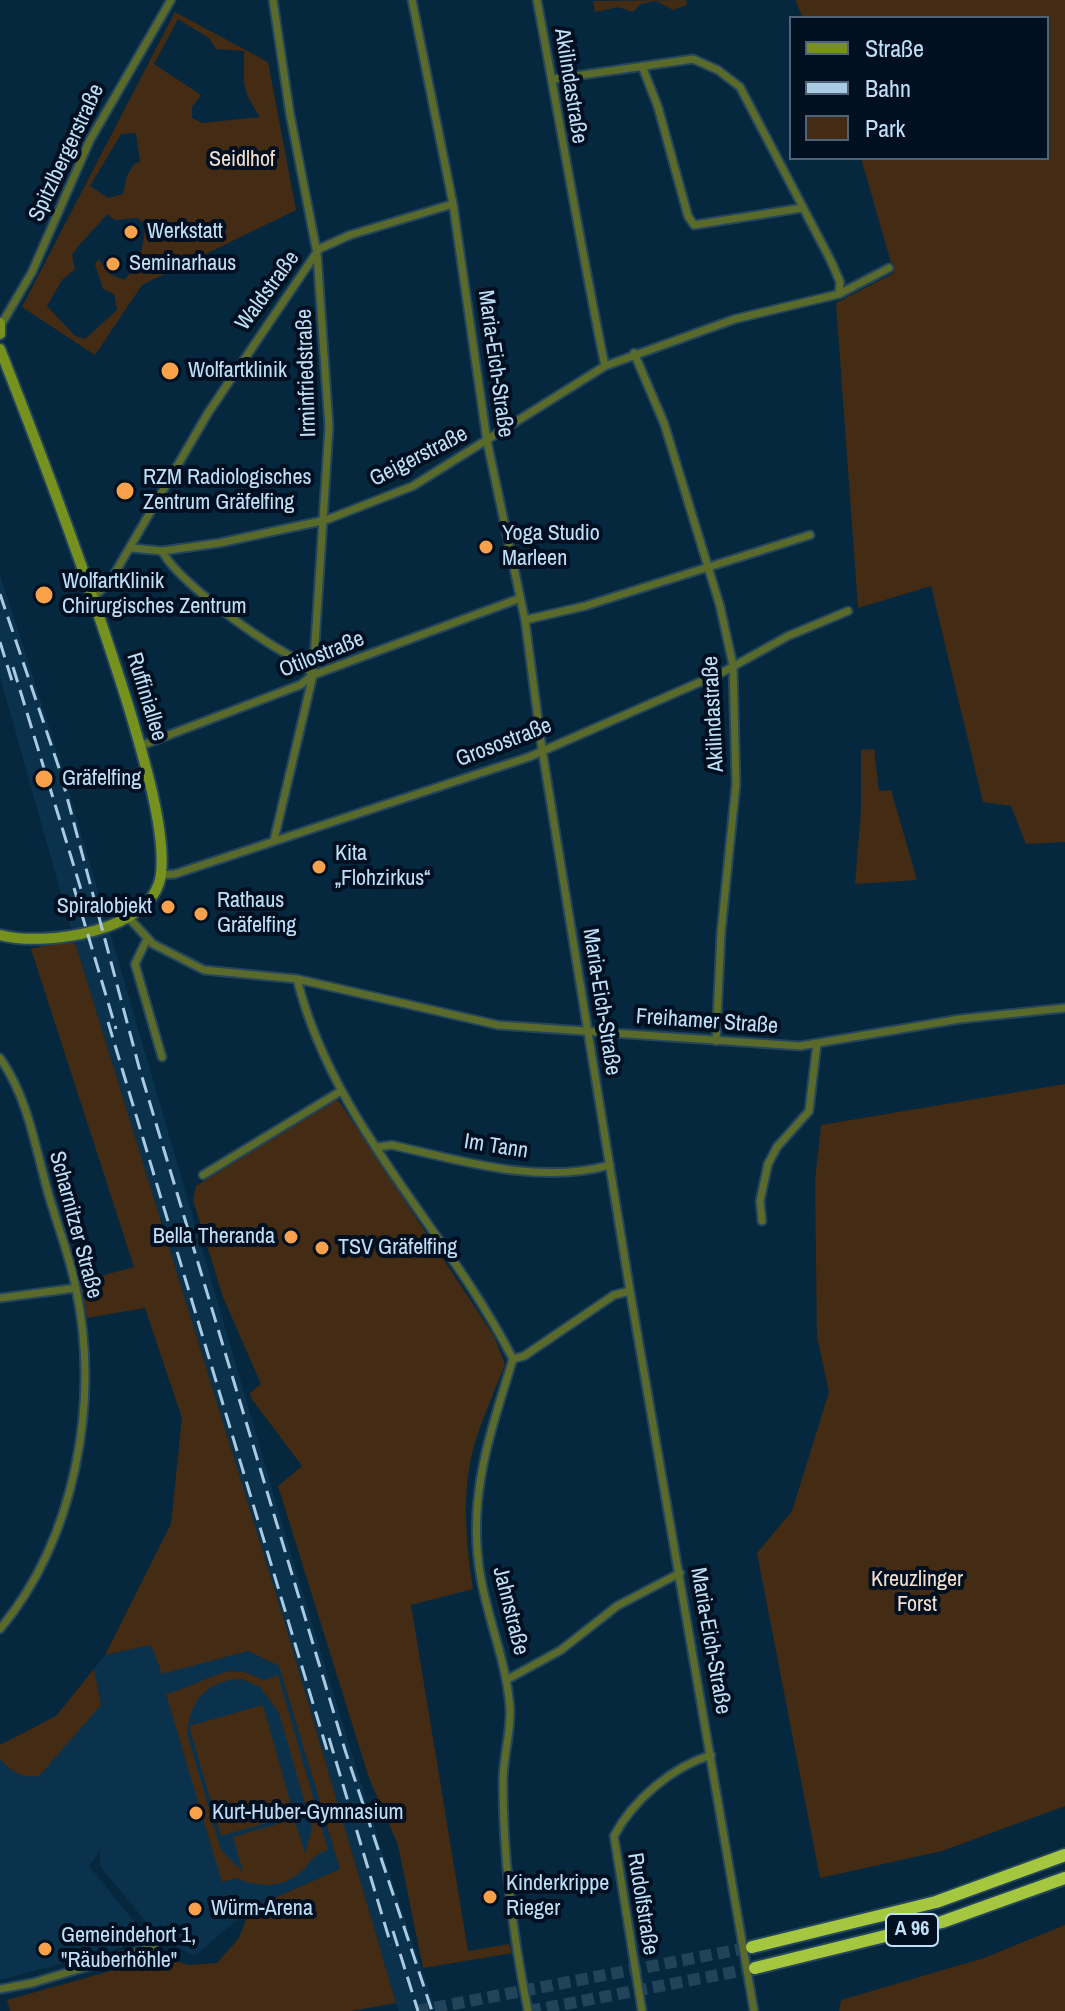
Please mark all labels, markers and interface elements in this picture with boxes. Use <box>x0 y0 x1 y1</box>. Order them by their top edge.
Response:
legend <box>789 16 1049 160</box>
street label: Akilindastraße <box>548 26 592 146</box>
text: Straße <box>865 32 924 64</box>
text: Bahn <box>865 72 911 104</box>
street label: Spitzlbergerstraße <box>24 80 110 226</box>
text: Park <box>865 112 905 144</box>
park label: Seidlhof <box>209 147 275 173</box>
place label: Werkstatt <box>147 219 223 245</box>
marker: Werkstatt <box>122 223 140 241</box>
street label: Waldstraße <box>230 246 306 336</box>
place label: Seminarhaus <box>129 251 236 277</box>
marker: Seminarhaus <box>104 255 122 273</box>
street label: Maria-Eich-Straße <box>472 289 518 439</box>
street label: Irminfriedstraße <box>292 308 322 438</box>
place label: Wolfartklinik <box>188 358 287 384</box>
marker: Wolfartklinik <box>159 360 181 382</box>
street label: Geigerstraße <box>366 421 472 493</box>
place label: RZM Radiologisches Zentrum Gräfelfing <box>143 465 311 516</box>
marker: RZM Radiologisches Zentrum Gräfelfing <box>114 480 136 502</box>
place label: Yoga Studio Marleen <box>502 521 600 572</box>
marker: Yoga Studio Marleen <box>477 538 495 556</box>
place label: WolfartKlinik Chirurgisches Zentrum <box>62 569 246 620</box>
marker: WolfartKlinik Chirurgisches Zentrum <box>33 584 55 606</box>
street label: Otilostraße <box>276 626 368 684</box>
street label: Ruffiniallee <box>120 650 172 744</box>
street label: Akilindastraße <box>698 655 730 773</box>
street label: Grosostraße <box>452 713 556 773</box>
place label: Gräfelfing <box>62 766 141 792</box>
marker: Gräfelfing <box>33 768 55 790</box>
place label: Kita „Flohzirkus“ <box>335 841 430 892</box>
marker: Kita „Flohzirkus“ <box>310 858 328 876</box>
place label: Rathaus Gräfelfing <box>217 888 296 940</box>
place label: Spiralobjekt <box>57 894 152 920</box>
marker: Spiralobjekt <box>159 898 177 916</box>
marker: Rathaus Gräfelfing <box>192 905 210 923</box>
street label: Maria-Eich-Straße <box>576 927 626 1077</box>
street label: Freihamer Straße <box>635 1004 779 1040</box>
street label: Im Tann <box>462 1129 530 1165</box>
street label: Scharnitzer Straße <box>43 1148 107 1302</box>
place label: Bella Theranda <box>153 1224 275 1250</box>
marker: Bella Theranda <box>282 1228 300 1246</box>
place label: TSV Gräfelfing <box>338 1235 457 1261</box>
marker: TSV Gräfelfing <box>313 1239 331 1257</box>
street label: Jahnstraße <box>486 1564 534 1658</box>
street label: Maria-Eich-Straße <box>684 1566 736 1716</box>
park label: Kreuzlinger Forst <box>871 1567 963 1618</box>
place label: Kurt-Huber-Gymnasium <box>212 1800 403 1826</box>
marker: Kurt-Huber-Gymnasium <box>187 1804 205 1822</box>
street label: Rudolfstraße <box>621 1851 663 1957</box>
place label: Kinderkrippe Rieger <box>506 1871 609 1922</box>
marker: Kinderkrippe Rieger <box>481 1888 499 1906</box>
place label: Würm-Arena <box>211 1896 313 1922</box>
marker: Würm-Arena <box>186 1900 204 1918</box>
road number: A 96 <box>886 1914 938 1946</box>
place label: Gemeindehort 1, "Räuberhöhle" <box>61 1923 196 1974</box>
marker: Gemeindehort 1, "Räuberhöhle" <box>36 1940 54 1958</box>

